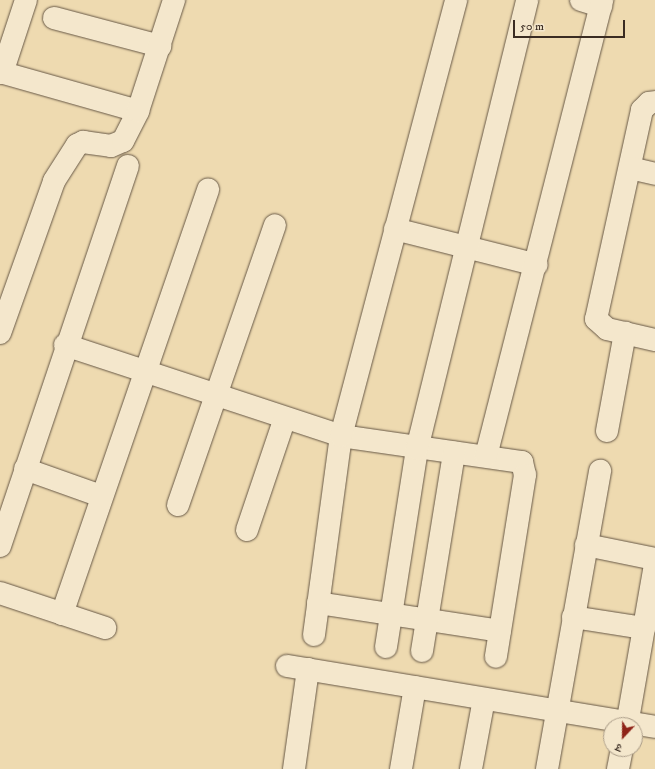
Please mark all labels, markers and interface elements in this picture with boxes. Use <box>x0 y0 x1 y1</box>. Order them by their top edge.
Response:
scale bar <box>515 12 627 38</box>
text: 50 m <box>520 19 544 34</box>
north arrow <box>603 717 643 757</box>
text: उ <box>614 740 624 755</box>

